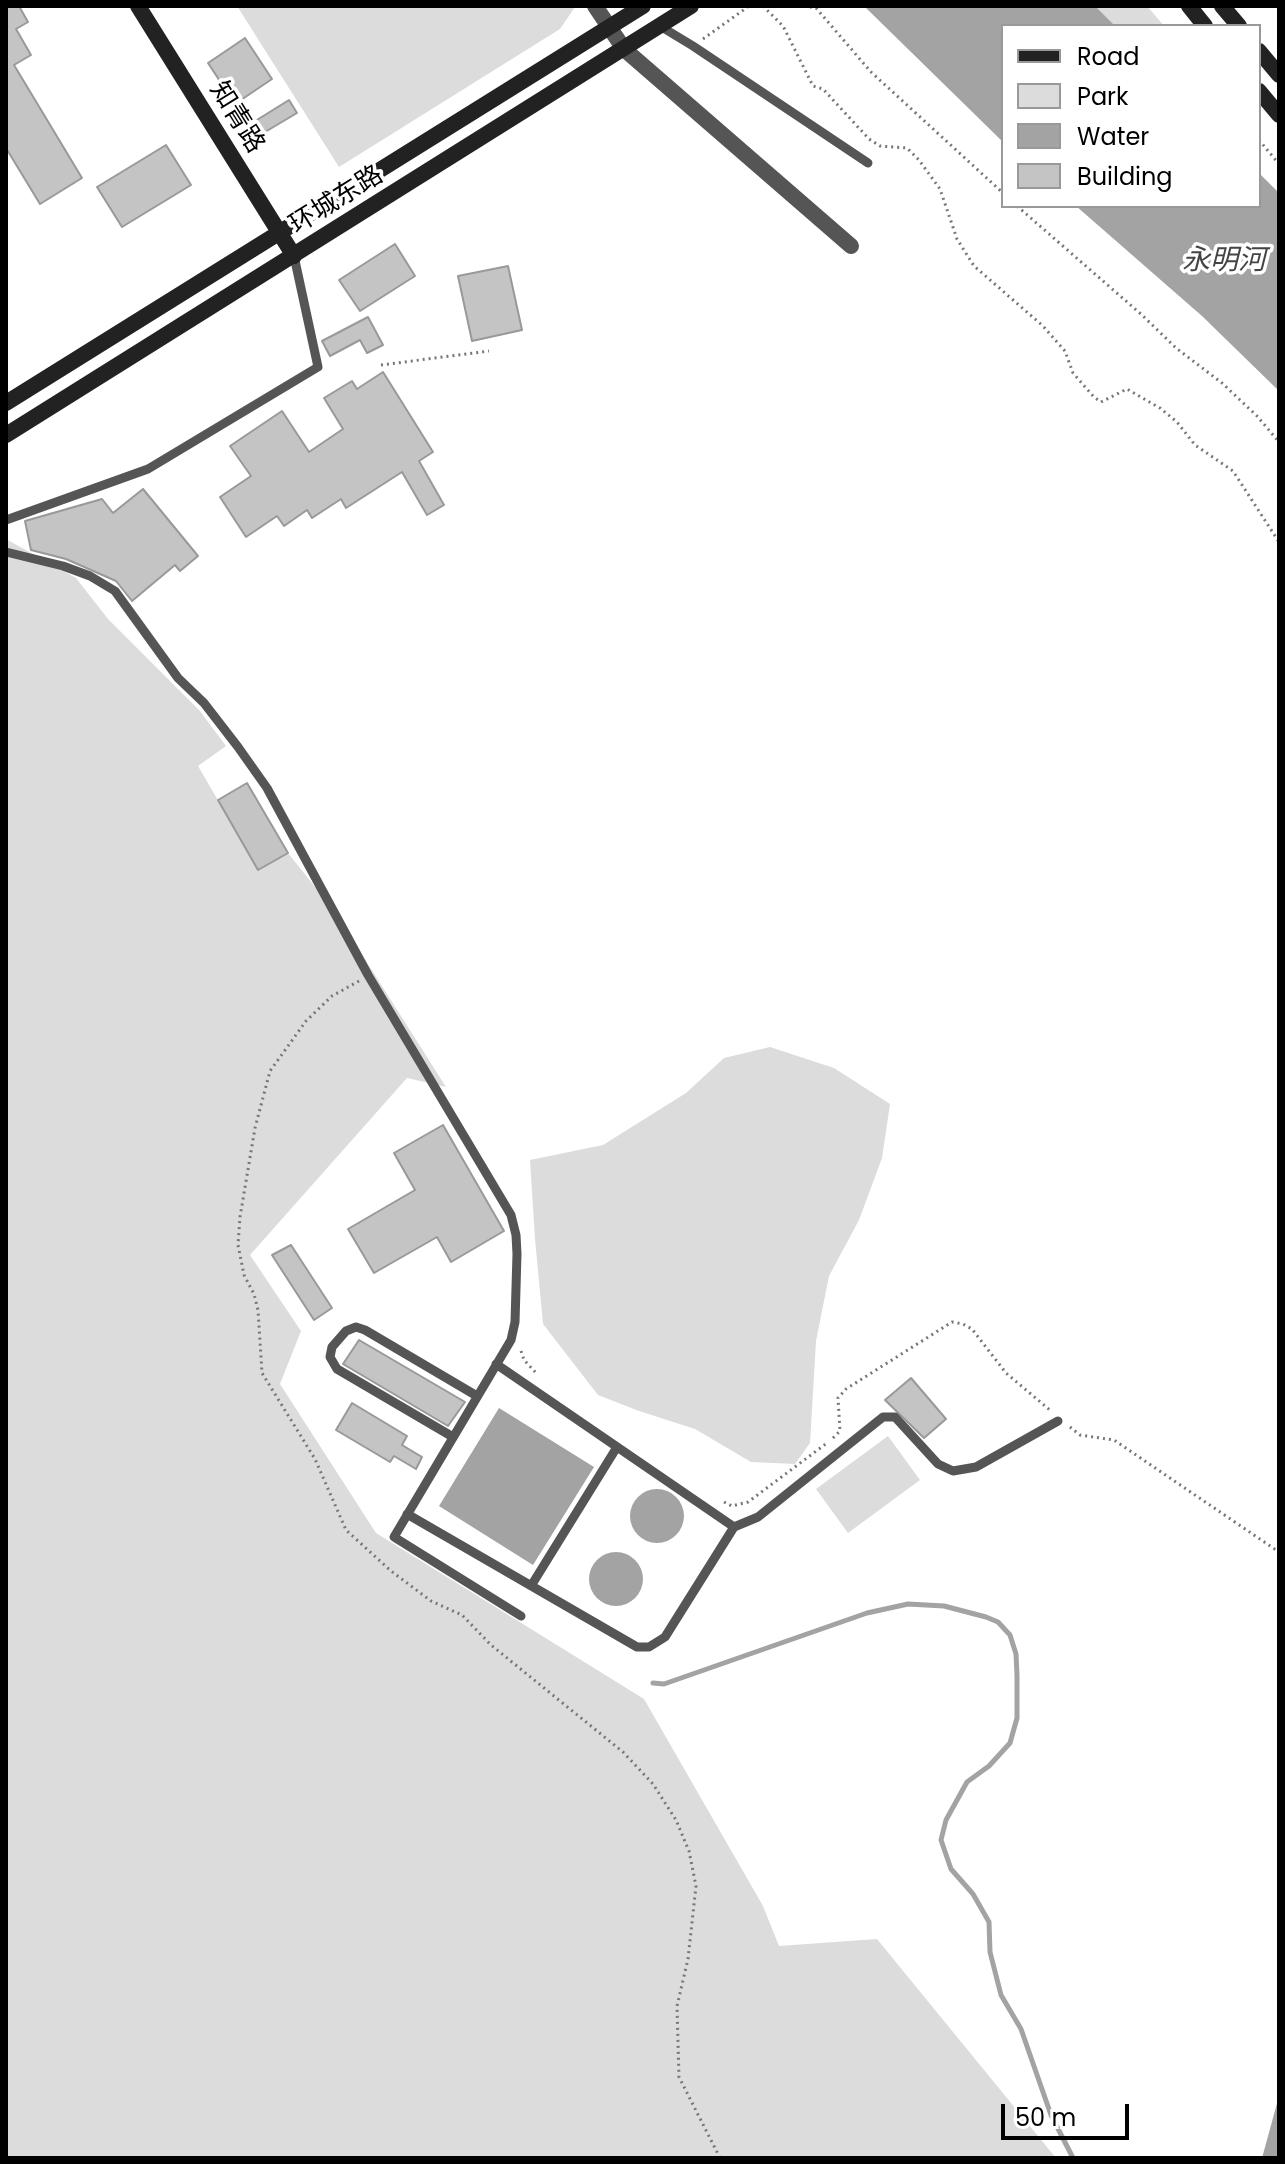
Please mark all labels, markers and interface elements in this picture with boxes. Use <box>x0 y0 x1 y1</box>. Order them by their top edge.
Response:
legend <box>1001 24 1261 208</box>
text: Road <box>1077 40 1139 73</box>
street label: 知青路 <box>202 77 270 159</box>
text: Park <box>1077 80 1128 113</box>
text: Water <box>1077 120 1149 153</box>
street label: 环城东路 <box>285 160 389 242</box>
text: Building <box>1077 160 1173 193</box>
water label: 永明河 <box>1182 245 1266 279</box>
scale bar <box>1005 2088 1133 2138</box>
text: 50 m <box>1015 2101 1076 2134</box>

